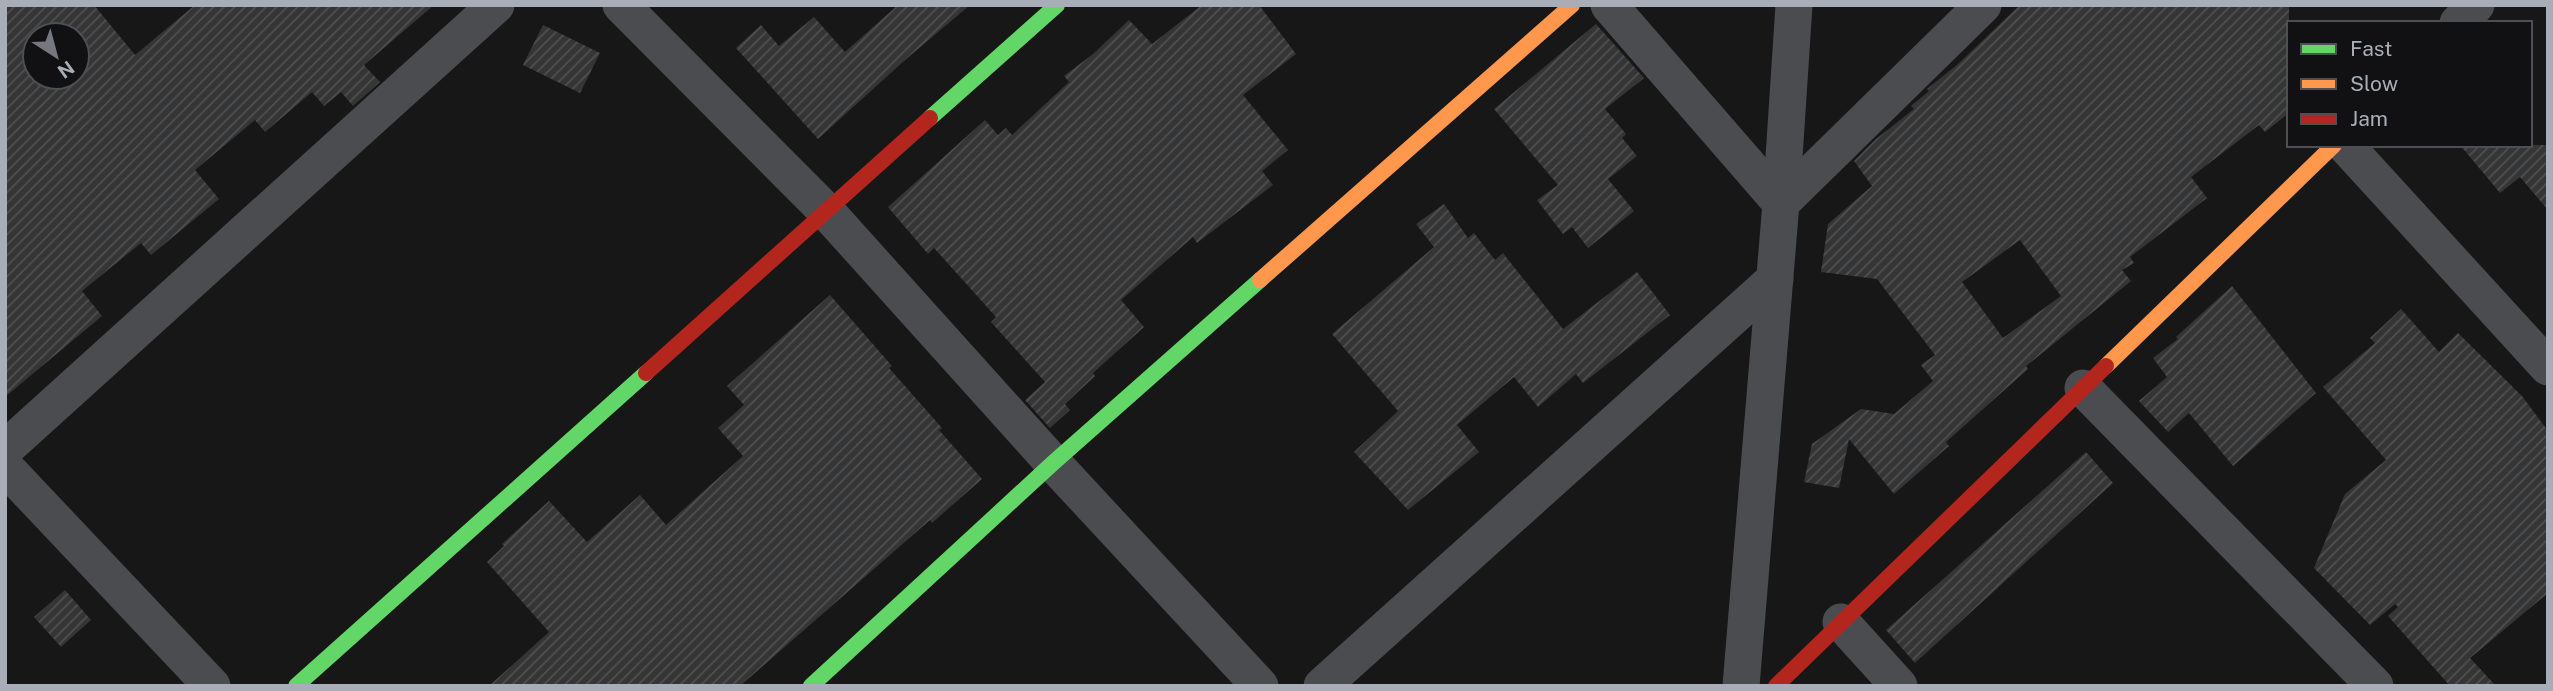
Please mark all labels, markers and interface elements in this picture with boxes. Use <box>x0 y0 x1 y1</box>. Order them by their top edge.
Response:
north arrow <box>21 21 91 91</box>
legend <box>2287 21 2532 147</box>
text: Fast <box>2350 36 2392 61</box>
text: N <box>54 56 78 83</box>
text: Slow <box>2350 71 2398 96</box>
text: Jam <box>2350 106 2388 131</box>

